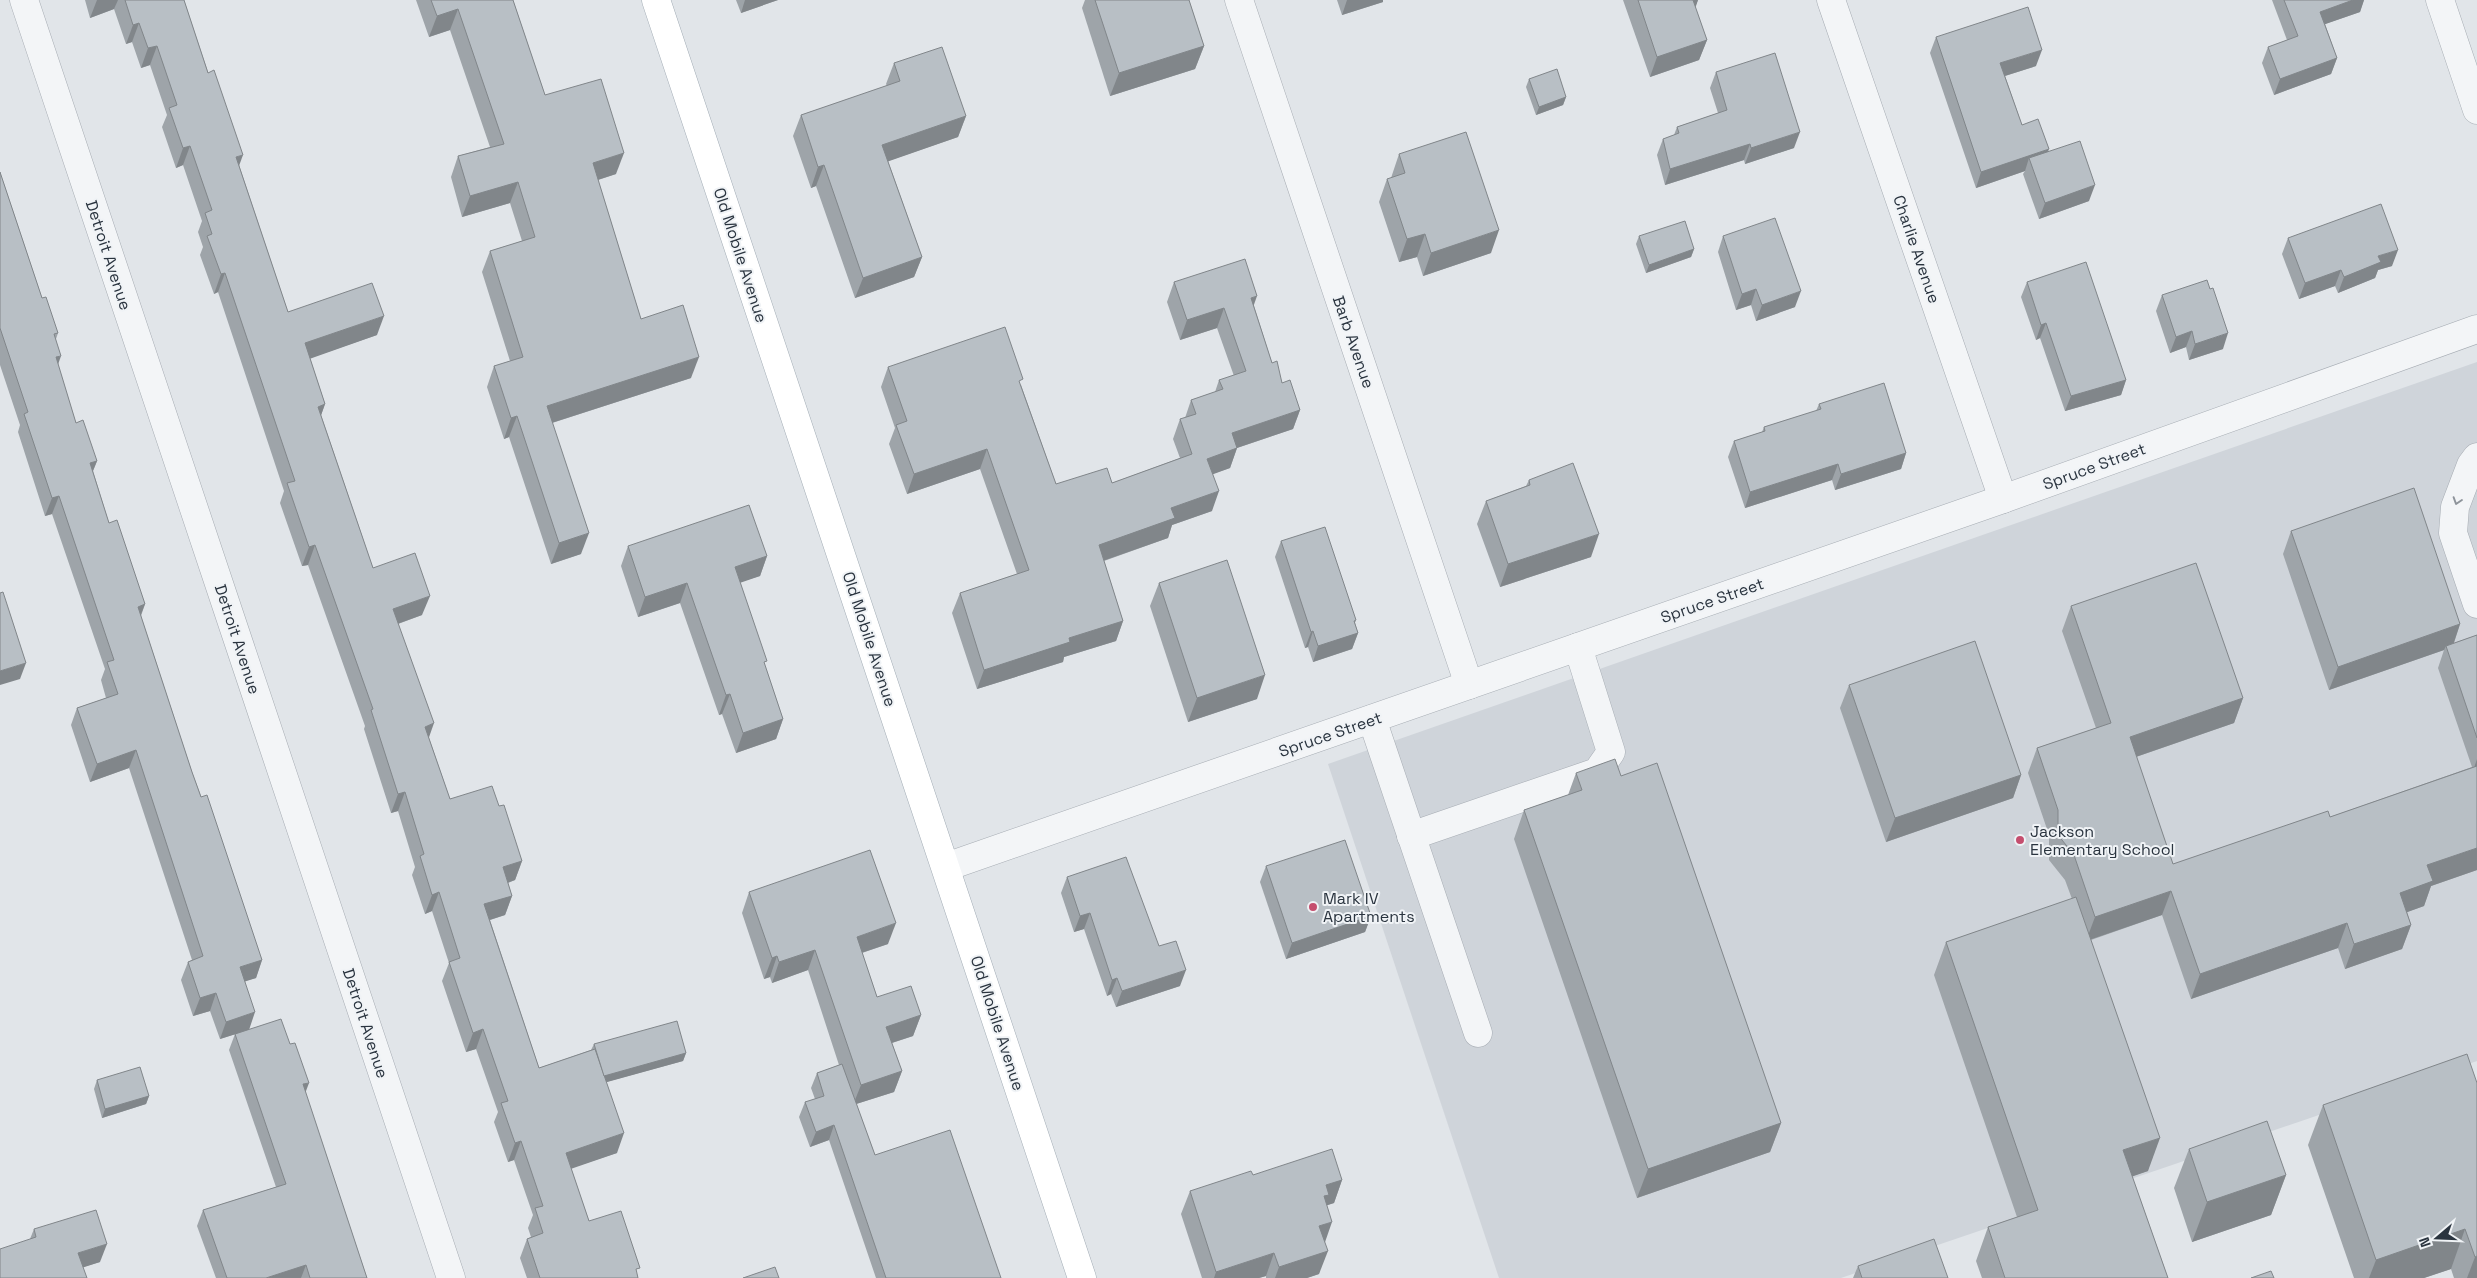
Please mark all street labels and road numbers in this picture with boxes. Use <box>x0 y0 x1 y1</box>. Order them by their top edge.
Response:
street label: Old Mobile Avenue <box>709 185 772 325</box>
street label: Charlie Avenue <box>1888 192 1945 306</box>
street label: Detroit Avenue <box>81 197 136 313</box>
street label: Barb Avenue <box>1328 293 1379 391</box>
street label: Spruce Street <box>2040 438 2148 495</box>
street label: Old Mobile Avenue <box>838 569 901 709</box>
street label: Spruce Street <box>1658 573 1767 628</box>
street label: Detroit Avenue <box>210 581 265 697</box>
street label: Spruce Street <box>1276 707 1385 762</box>
street label: Old Mobile Avenue <box>966 953 1029 1093</box>
street label: Detroit Avenue <box>338 965 393 1081</box>

